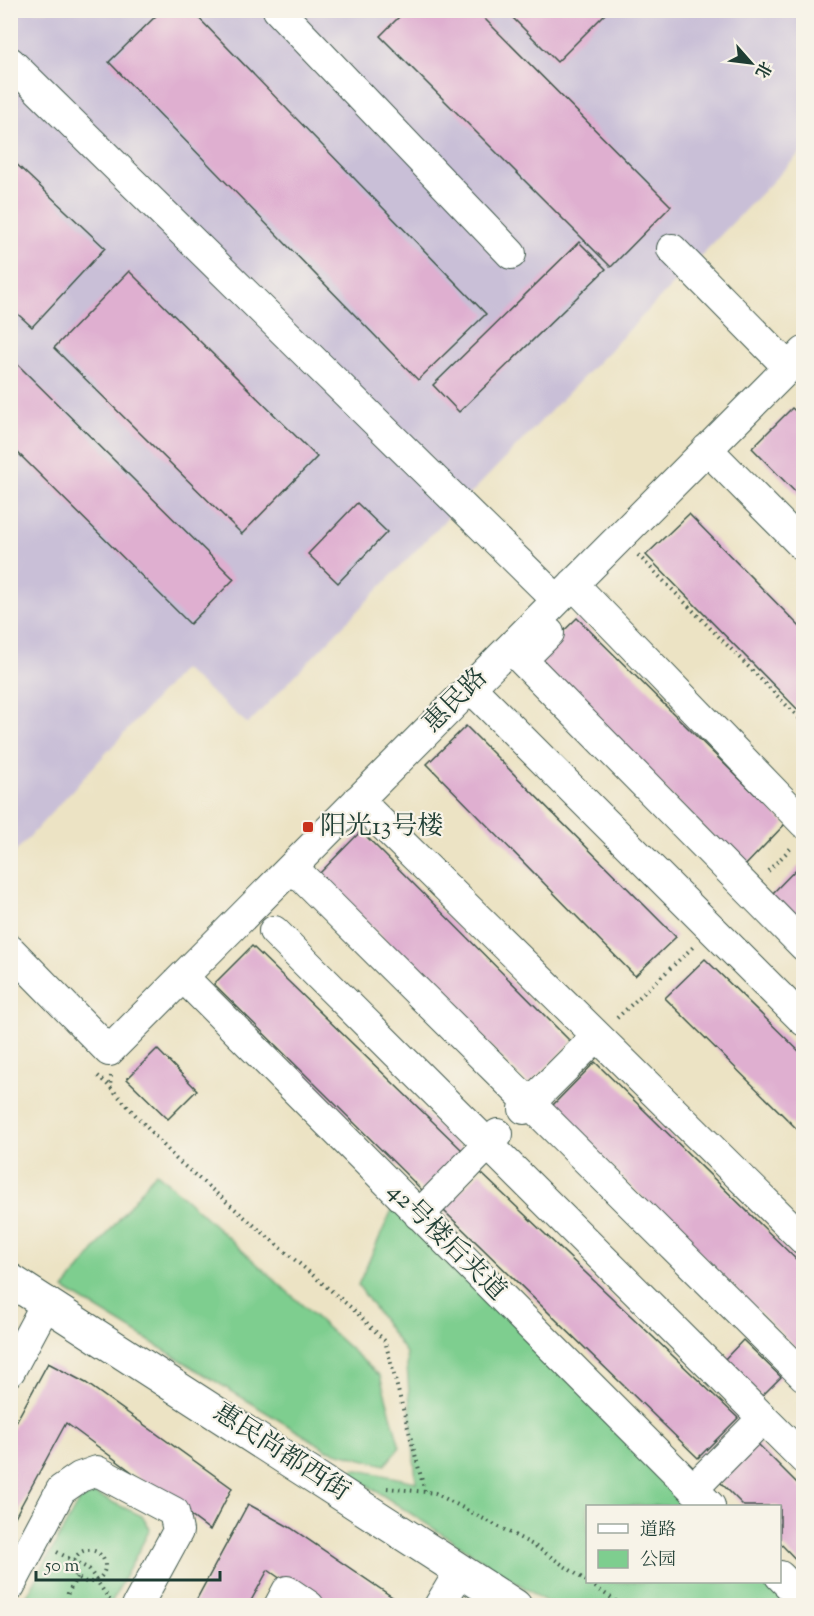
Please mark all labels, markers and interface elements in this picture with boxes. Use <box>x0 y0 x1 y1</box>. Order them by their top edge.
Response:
north arrow <box>721 33 781 93</box>
text: 北 <box>748 56 776 81</box>
street label: 惠民路 <box>415 660 497 742</box>
place label: 阳光13号楼 <box>320 809 443 846</box>
marker: 阳光13号楼 <box>301 820 315 834</box>
street label: 42号楼后夹道 <box>378 1174 514 1310</box>
street label: 惠民尚都西街 <box>206 1395 356 1511</box>
legend <box>586 1505 781 1583</box>
text: 道路 <box>640 1518 676 1544</box>
scale bar <box>36 1544 220 1582</box>
text: 公园 <box>640 1548 676 1574</box>
text: 50 m <box>44 1554 80 1580</box>

